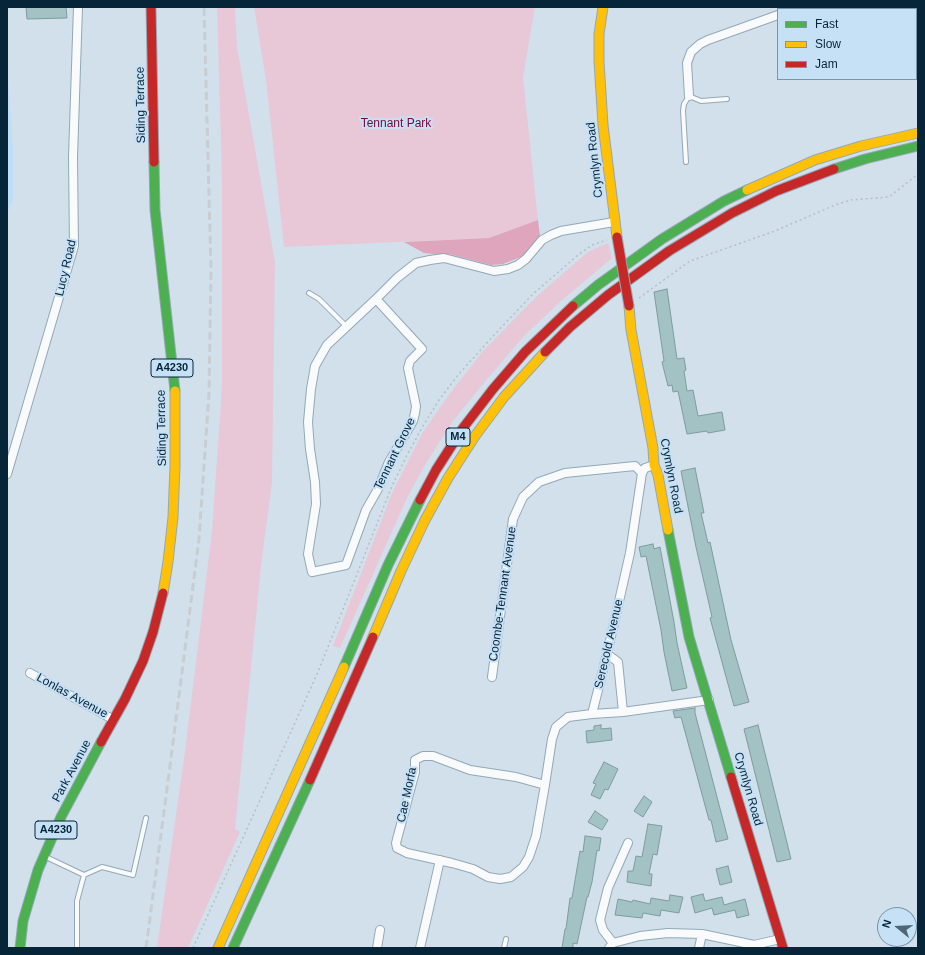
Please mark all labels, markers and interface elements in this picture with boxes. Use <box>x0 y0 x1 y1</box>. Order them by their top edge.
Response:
legend <box>777 8 917 80</box>
text: Fast <box>815 17 838 31</box>
text: Slow <box>815 37 841 51</box>
text: Jam <box>815 57 838 71</box>
street label: Siding Terrace <box>133 67 149 143</box>
park label: Tennant Park <box>361 117 431 131</box>
street label: Crymlyn Road <box>584 121 606 199</box>
street label: Lucy Road <box>53 238 79 298</box>
road number: A4230 <box>151 359 193 377</box>
street label: Siding Terrace <box>154 390 170 466</box>
street label: Tennant Grove <box>371 415 419 493</box>
road number: M4 <box>446 428 470 446</box>
street label: Crymlyn Road <box>657 437 685 515</box>
street label: Coombe-Tennant Avenue <box>486 526 520 662</box>
street label: Serecold Avenue <box>592 598 626 690</box>
street label: Lonlas Avenue <box>34 671 110 721</box>
street label: Park Avenue <box>50 737 94 805</box>
street label: Crymlyn Road <box>731 750 765 828</box>
street label: Cae Morfa <box>394 766 420 824</box>
road number: A4230 <box>35 821 77 839</box>
north arrow <box>877 907 917 947</box>
text: N <box>880 918 893 929</box>

